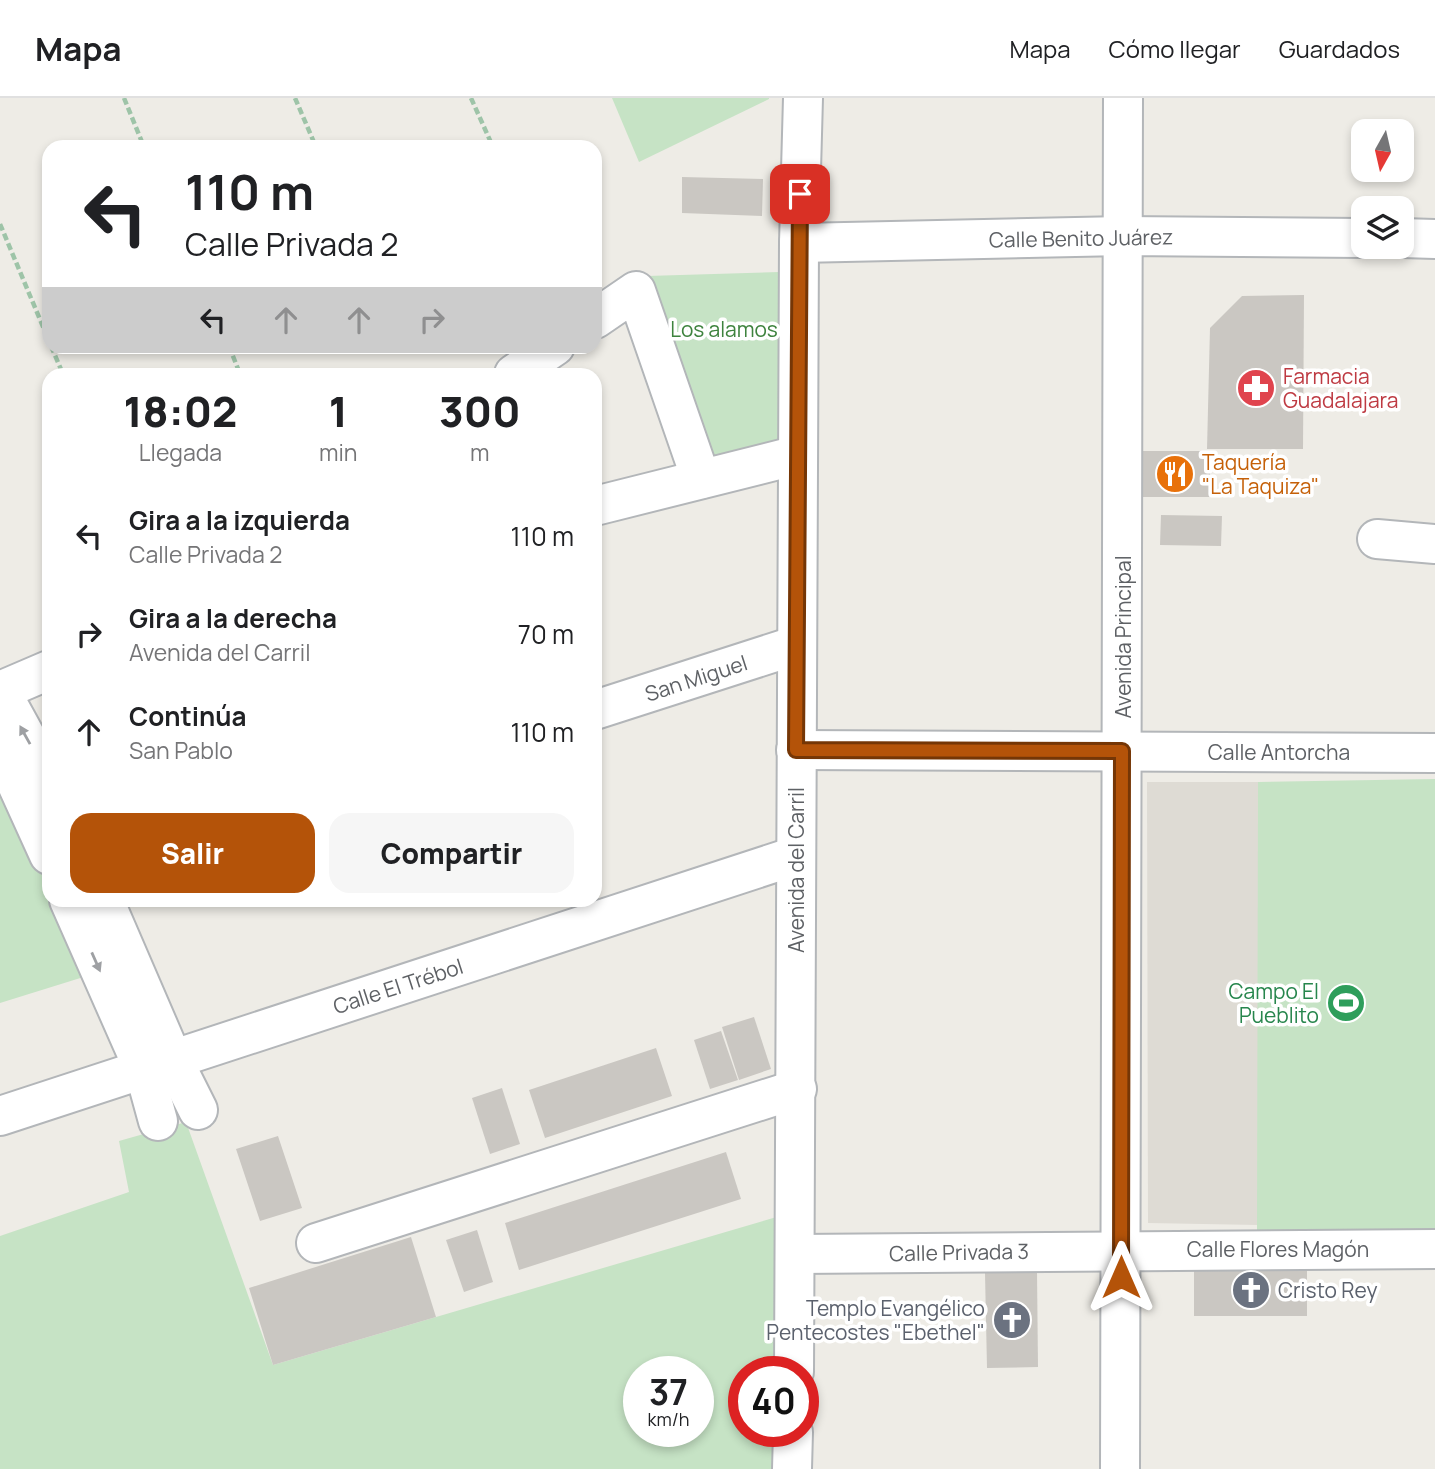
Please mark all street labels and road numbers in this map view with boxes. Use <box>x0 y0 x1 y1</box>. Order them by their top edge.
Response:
street label: Calle Benito Juárez <box>989 222 1173 254</box>
street label: Avenida Principal <box>1109 555 1137 719</box>
street label: San Miguel <box>641 648 751 708</box>
street label: Calle Antorcha <box>1208 738 1350 766</box>
street label: Avenida del Carril <box>782 787 810 953</box>
street label: Calle El Trébol <box>329 952 467 1020</box>
street label: Calle Flores Magón <box>1187 1235 1369 1263</box>
street label: Calle Privada 3 <box>889 1237 1029 1267</box>

